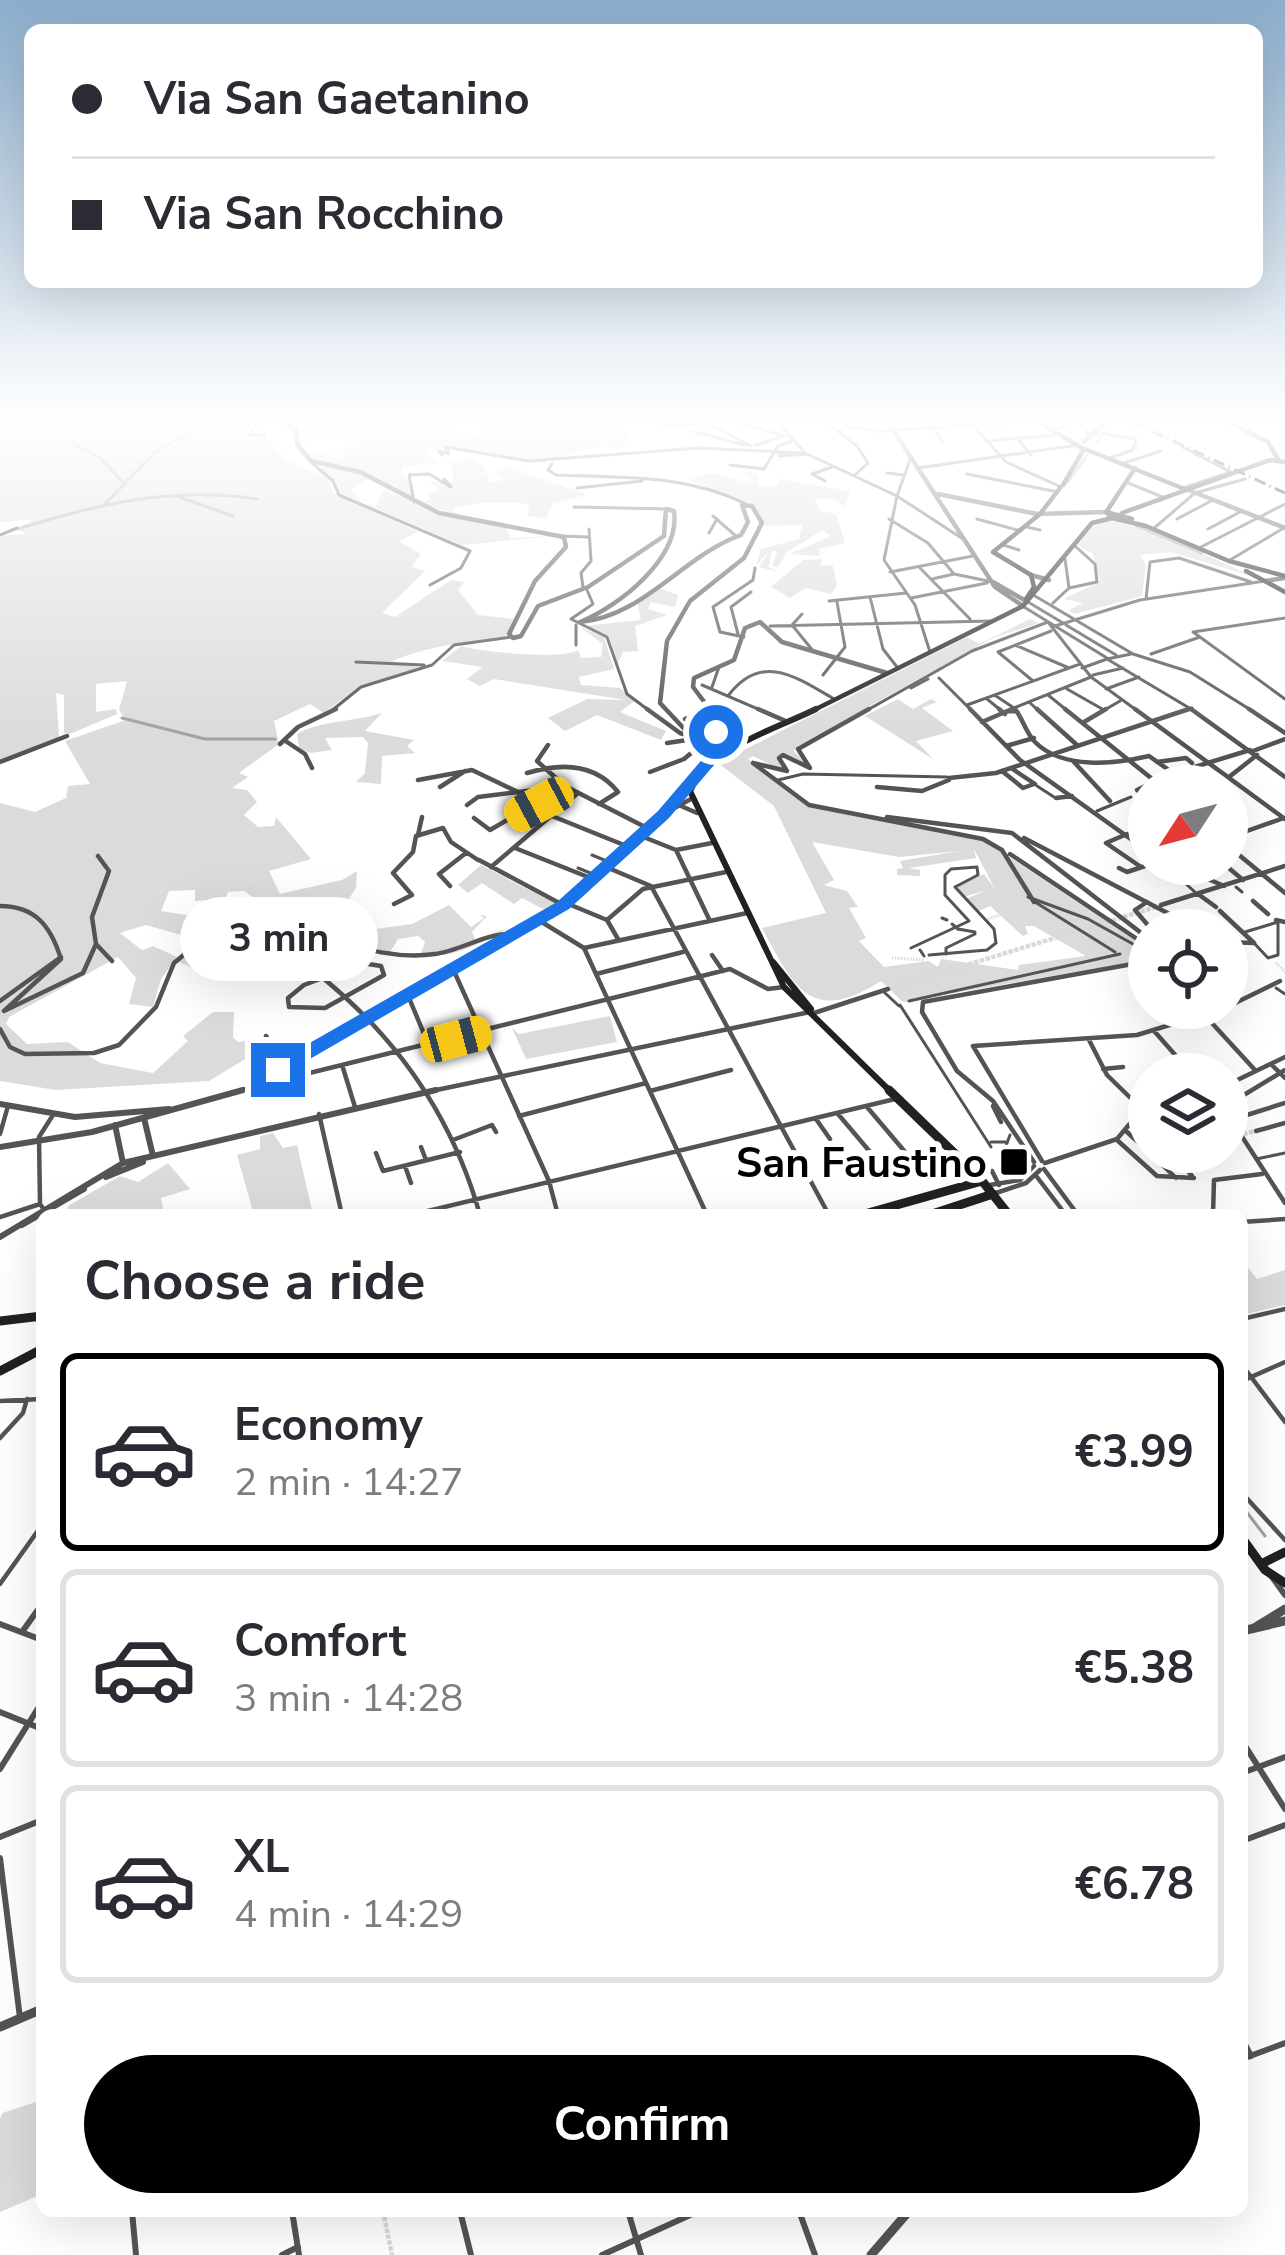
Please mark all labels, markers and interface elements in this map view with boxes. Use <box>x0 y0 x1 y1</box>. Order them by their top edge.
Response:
text: Via San Gaetanino <box>144 69 530 130</box>
text: Via San Rocchino <box>144 184 504 245</box>
route start <box>689 705 743 759</box>
north arrow <box>1128 765 1248 885</box>
map controls <box>1128 765 1248 1173</box>
car <box>499 771 579 837</box>
callout: 3 min <box>179 896 377 980</box>
button: locate <box>1128 909 1248 1029</box>
text: 3 min <box>229 912 329 965</box>
car <box>417 1012 495 1066</box>
route end <box>251 1043 305 1097</box>
button: layers <box>1128 1053 1248 1173</box>
place label: San Faustino <box>736 1135 987 1192</box>
marker: San Faustino <box>998 1146 1030 1178</box>
text: Choose a ride <box>84 1244 425 1318</box>
text: Economy <box>234 1395 423 1456</box>
icon: car <box>90 1398 198 1506</box>
text: €3.99 <box>1075 1422 1194 1483</box>
text: 2 min · 14:27 <box>234 1456 463 1509</box>
text: Comfort <box>234 1611 406 1672</box>
icon: car <box>90 1614 198 1722</box>
text: €5.38 <box>1075 1638 1194 1699</box>
text: 3 min · 14:28 <box>234 1672 463 1725</box>
text: XL <box>234 1827 290 1888</box>
icon: car <box>90 1830 198 1938</box>
text: €6.78 <box>1075 1854 1194 1915</box>
text: 4 min · 14:29 <box>234 1888 463 1941</box>
button: Confirm <box>84 2055 1200 2193</box>

